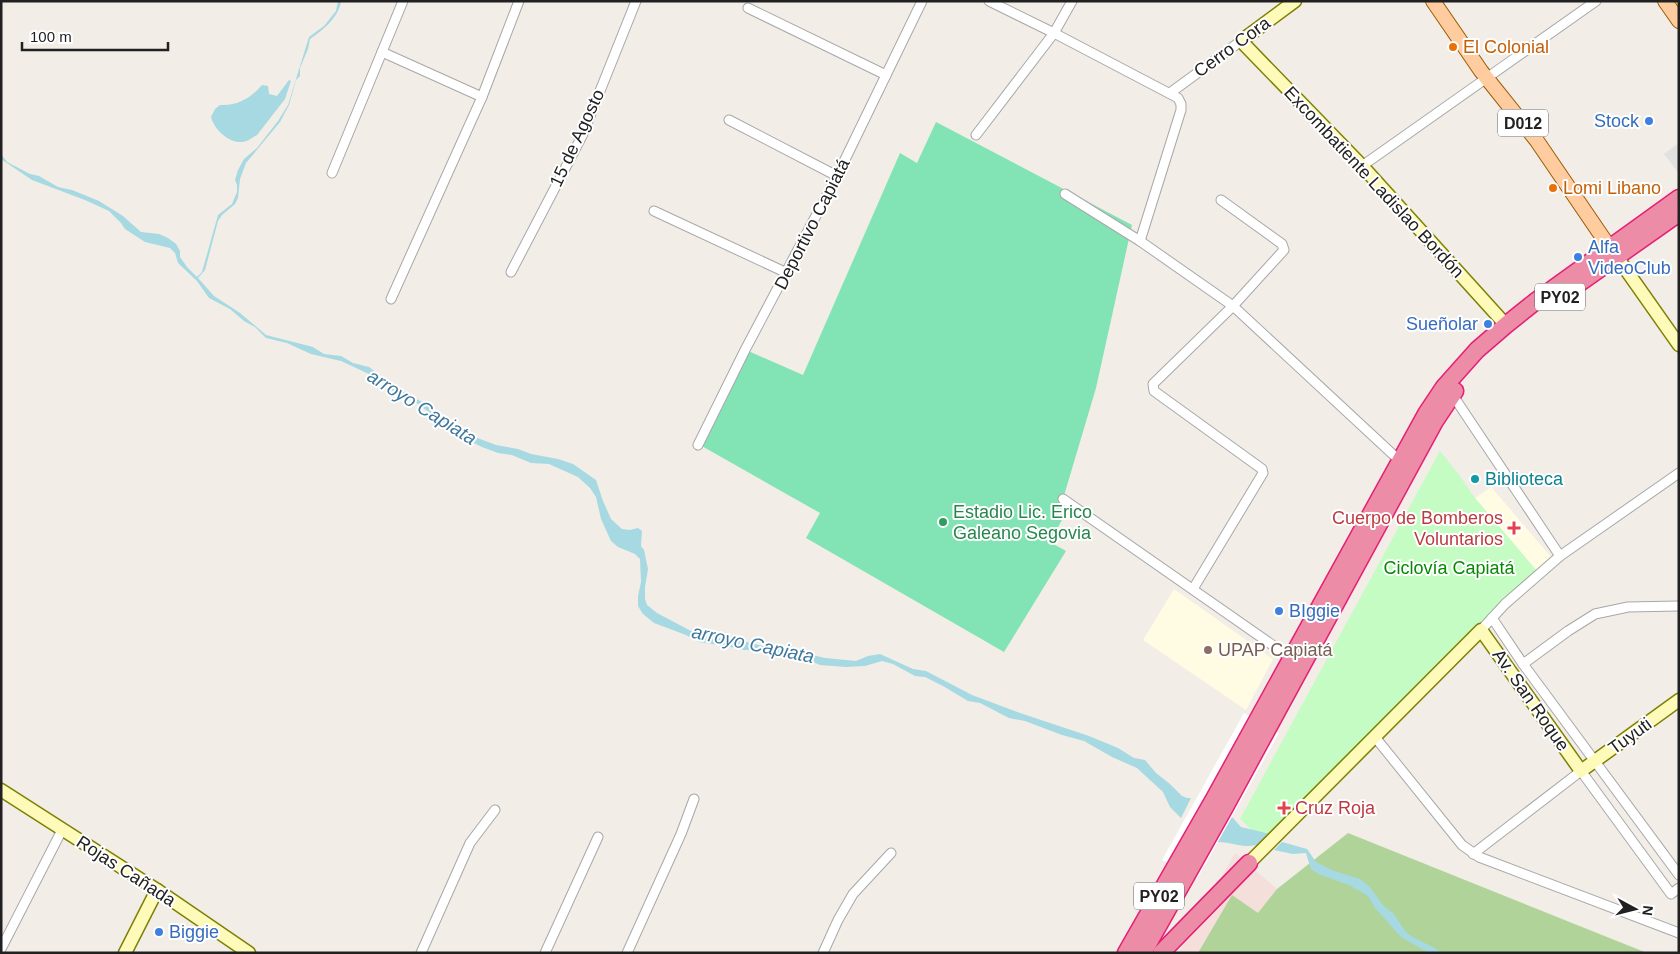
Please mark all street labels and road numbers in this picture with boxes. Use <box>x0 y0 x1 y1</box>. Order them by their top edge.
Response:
street label: Cerro Cora <box>1190 12 1275 81</box>
street label: Excombatiente Ladislao Bordón <box>1280 82 1468 282</box>
street label: 15 de Agosto <box>546 86 608 190</box>
road number: D012 <box>1498 110 1548 136</box>
street label: Deportivo Capiatá <box>770 154 854 293</box>
road number: PY02 <box>1535 284 1585 310</box>
street label: Av. San Roque <box>1489 645 1573 755</box>
street label: Tuyuti <box>1605 714 1655 758</box>
street label: Rojas Cañada <box>73 832 180 911</box>
road number: PY02 <box>1134 882 1184 909</box>

